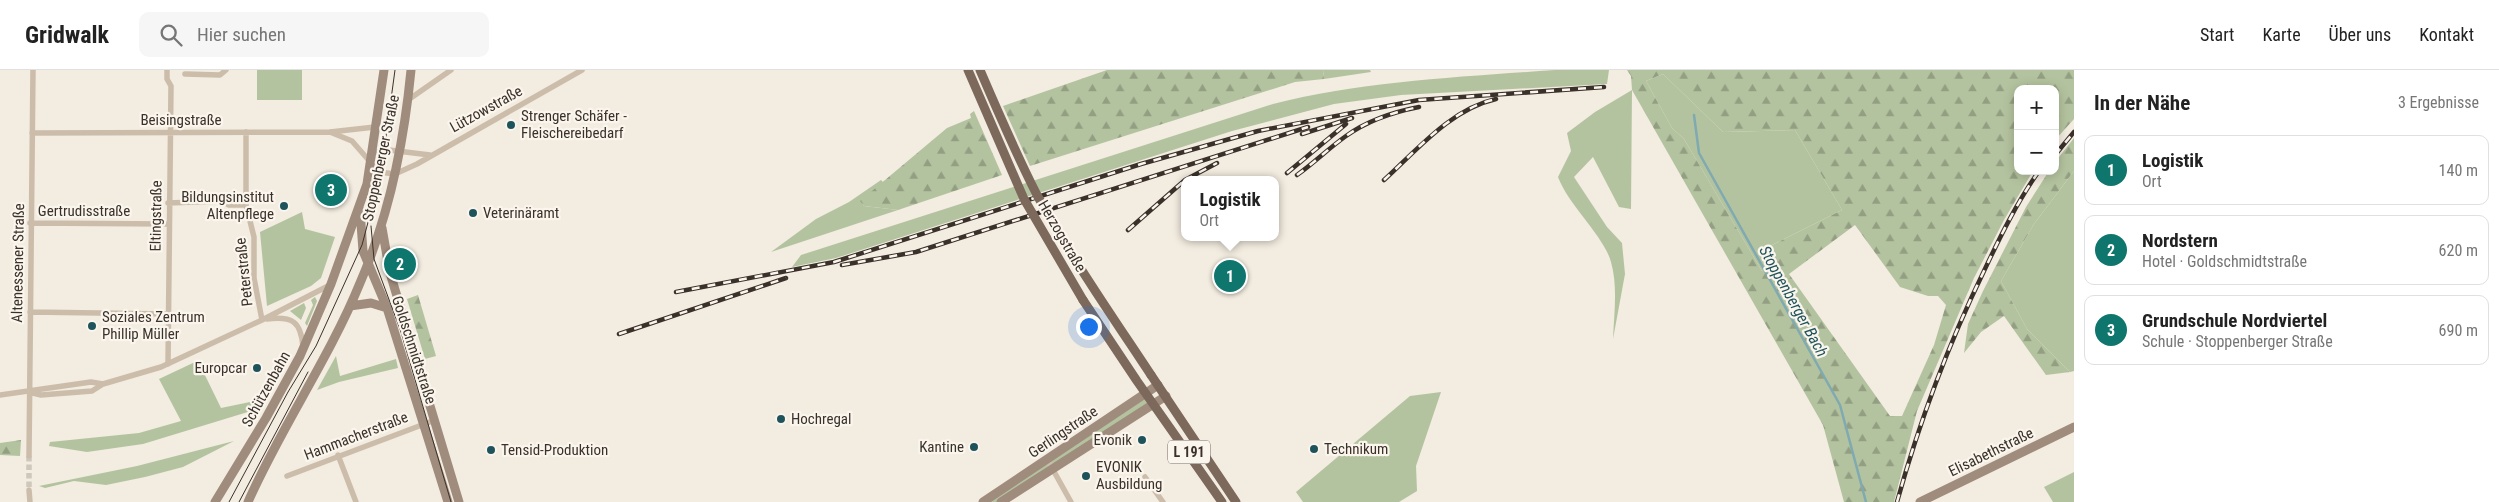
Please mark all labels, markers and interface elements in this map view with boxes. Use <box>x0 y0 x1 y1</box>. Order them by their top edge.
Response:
search box <box>139 12 489 57</box>
text: Gridwalk <box>25 21 109 49</box>
icon: search <box>157 21 185 49</box>
text: Hier suchen <box>197 23 286 46</box>
text: Start <box>2200 24 2234 45</box>
text: Karte <box>2262 24 2301 45</box>
text: Über uns <box>2329 24 2391 45</box>
text: Kontakt <box>2419 24 2474 45</box>
street label: Lützowstraße <box>447 82 525 136</box>
map controls <box>2014 85 2059 175</box>
button: + <box>2014 85 2059 130</box>
text: In der Nähe <box>2094 91 2190 115</box>
street label: Stoppenberger Straße <box>359 93 403 223</box>
text: 3 Ergebnisse <box>2398 93 2479 112</box>
place label: Strenger Schäfer - Fleischereibedarf <box>521 107 627 142</box>
street label: Beisingstraße <box>140 111 222 129</box>
marker: Strenger Schäfer - Fleischereibedarf <box>505 119 517 131</box>
button: − <box>2014 130 2059 175</box>
text: Logistik <box>2142 149 2203 172</box>
text: 1 <box>2107 161 2115 180</box>
text: 140 m <box>2439 161 2478 180</box>
pin: 3 <box>315 171 347 209</box>
text: Ort <box>2142 172 2162 191</box>
popup <box>1181 176 1279 241</box>
street label: Eltingstraße <box>146 180 166 252</box>
place label: Bildungsinstitut Altenpflege <box>181 188 274 223</box>
text: Logistik <box>1199 188 1261 211</box>
street label: Herzogstraße <box>1034 197 1090 275</box>
marker: Bildungsinstitut Altenpflege <box>278 200 290 212</box>
street label: Gertrudisstraße <box>38 202 130 220</box>
street label: Altenessener Straße <box>8 203 28 323</box>
place label: Veterinäramt <box>483 204 559 222</box>
marker: Veterinäramt <box>467 207 479 219</box>
text: Ort <box>1199 211 1219 230</box>
text: Nordstern <box>2142 229 2218 252</box>
street label: Peterstraße <box>231 237 257 307</box>
text: 2 <box>2107 241 2115 260</box>
text: 620 m <box>2439 241 2478 260</box>
water label: Stoppenberger Bach <box>1755 243 1832 360</box>
pin: 2 <box>384 245 416 283</box>
text: Hotel · Goldschmidtstraße <box>2142 252 2307 271</box>
pin: 1 <box>1214 257 1246 295</box>
street label: Goldschmidtstraße <box>388 294 440 406</box>
place label: Soziales Zentrum Phillip Müller <box>102 308 205 343</box>
text: Grundschule Nordviertel <box>2142 309 2327 332</box>
your location <box>1076 314 1102 340</box>
marker: Soziales Zentrum Phillip Müller <box>86 320 98 332</box>
text: 3 <box>2107 321 2115 340</box>
text: 690 m <box>2439 321 2478 340</box>
text: Schule · Stoppenberger Straße <box>2142 332 2333 351</box>
street label: Schützenbahn <box>238 348 294 430</box>
place label: Europcar <box>194 359 247 377</box>
marker: Europcar <box>251 362 263 374</box>
street label: Gerlingstraße <box>1025 402 1101 462</box>
street label: Hammacherstraße <box>302 408 410 464</box>
place label: Hochregal <box>791 410 852 428</box>
marker: Hochregal <box>775 413 787 425</box>
street label: Elisabethstraße <box>1946 424 2036 480</box>
place label: Evonik <box>1093 431 1132 449</box>
marker: Evonik <box>1136 434 1148 446</box>
place label: Kantine <box>919 438 964 456</box>
place label: Technikum <box>1324 440 1388 458</box>
place label: Tensid-Produktion <box>501 441 608 459</box>
marker: Kantine <box>968 441 980 453</box>
road number: L 191 <box>1168 441 1210 464</box>
marker: Technikum <box>1308 443 1320 455</box>
marker: Tensid-Produktion <box>485 444 497 456</box>
place label: EVONIK Ausbildung <box>1096 458 1162 493</box>
marker: EVONIK Ausbildung <box>1080 470 1092 482</box>

